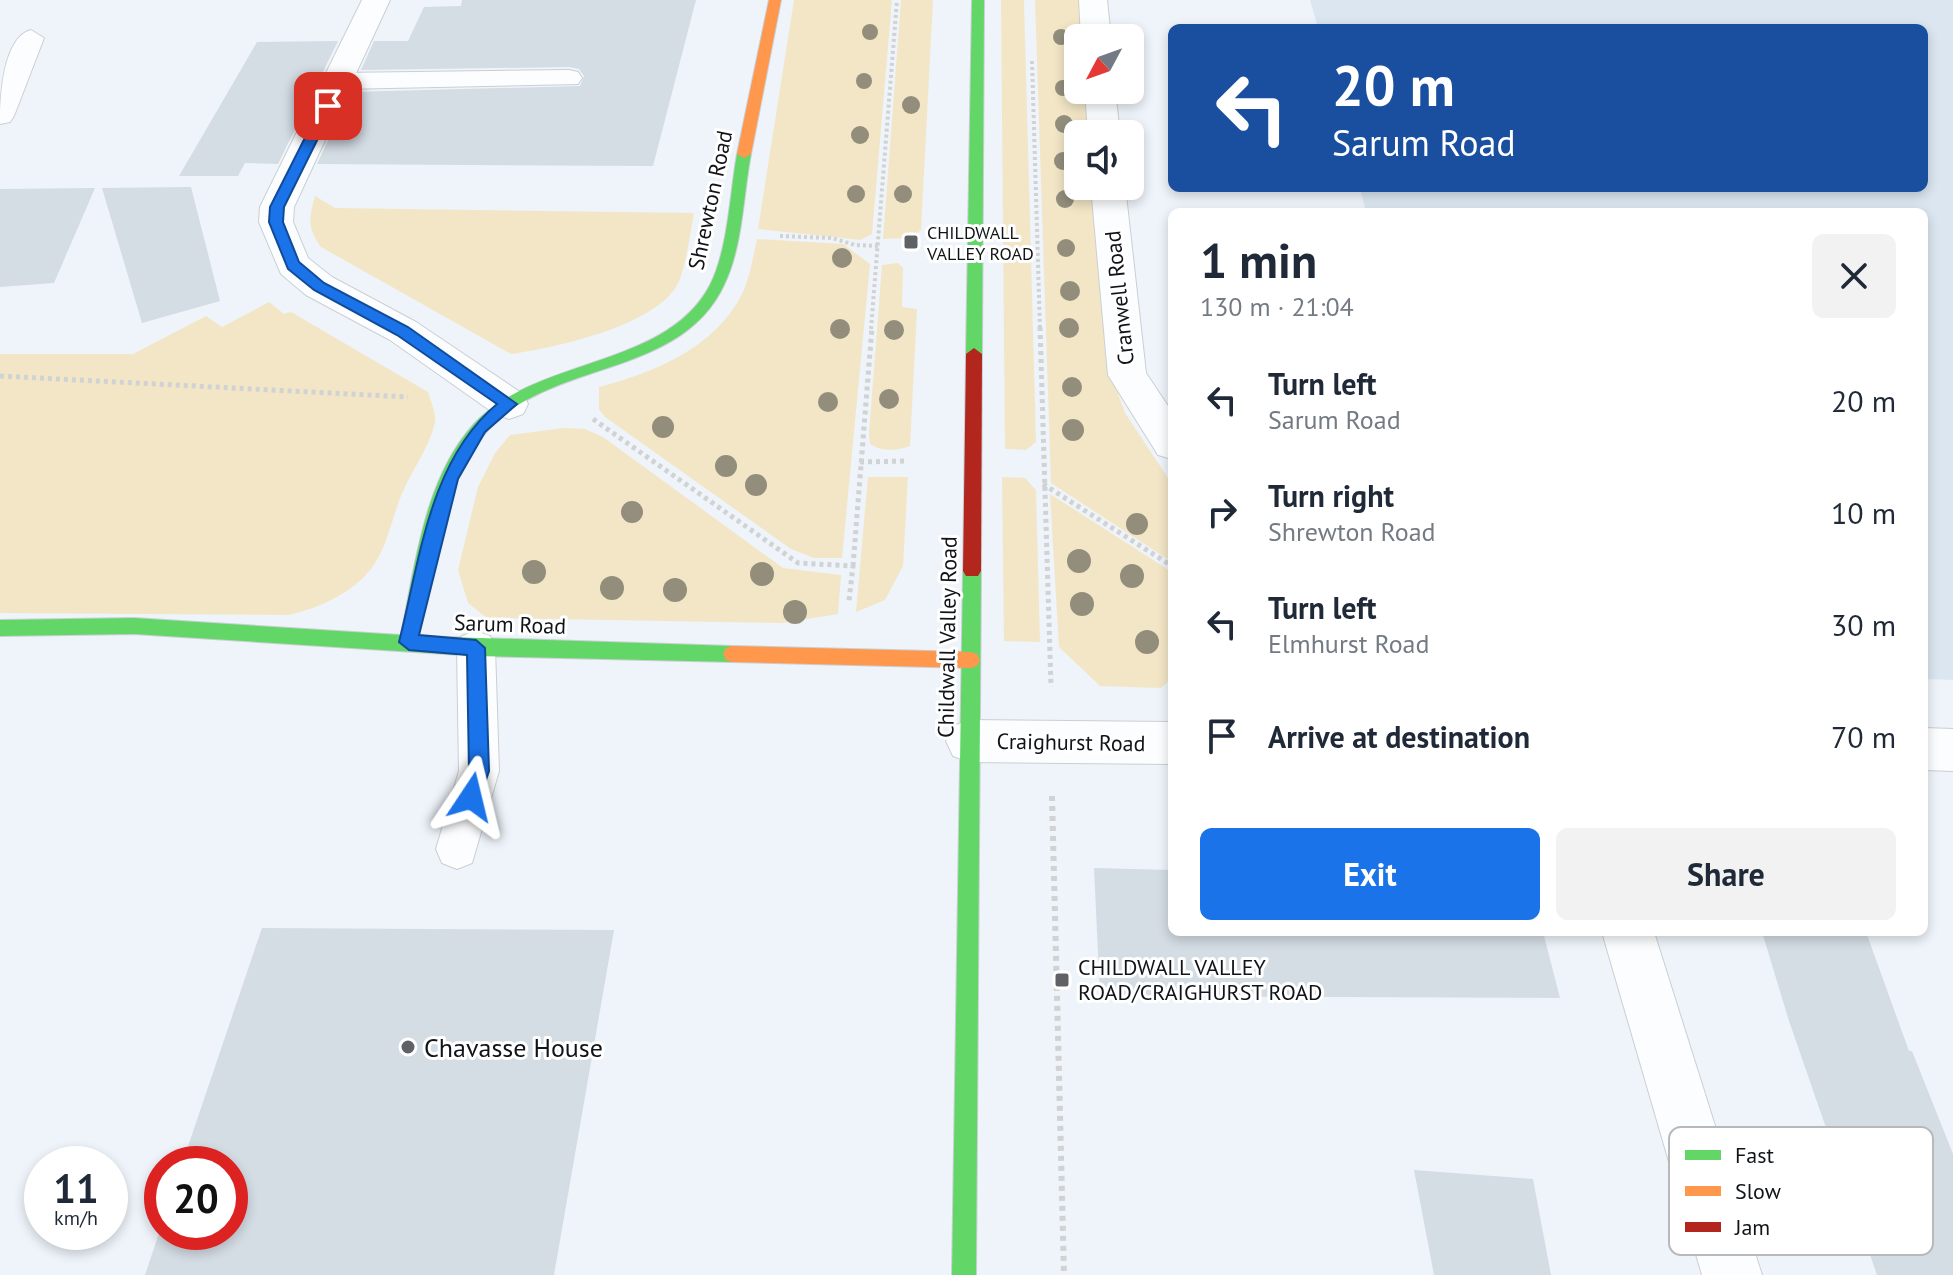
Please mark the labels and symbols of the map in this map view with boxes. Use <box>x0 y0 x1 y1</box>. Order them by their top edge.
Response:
north arrow <box>1064 24 1144 104</box>
pin <box>294 72 362 140</box>
street label: Shrewton Road <box>682 128 738 272</box>
place label: CHILDWALL VALLEY ROAD <box>926 221 1034 265</box>
street label: Cranwell Road <box>1098 229 1140 367</box>
marker: CHILDWALL VALLEY ROAD <box>902 233 920 251</box>
street label: Childwall Valley Road <box>931 536 963 738</box>
street label: Sarum Road <box>453 608 567 640</box>
street label: Craighurst Road <box>996 727 1146 757</box>
position arrow <box>429 755 513 839</box>
place label: CHILDWALL VALLEY ROAD/CRAIGHURST ROAD <box>1078 953 1322 1006</box>
marker: CHILDWALL VALLEY ROAD/CRAIGHURST ROAD <box>1053 971 1071 989</box>
place label: Chavasse House <box>424 1031 603 1064</box>
marker: Chavasse House <box>399 1038 417 1056</box>
legend <box>1669 1127 1933 1255</box>
text: Fast <box>1735 1141 1775 1169</box>
speed limit sign: 20 <box>144 1146 248 1250</box>
text: Slow <box>1735 1177 1781 1205</box>
text: Jam <box>1734 1213 1770 1241</box>

